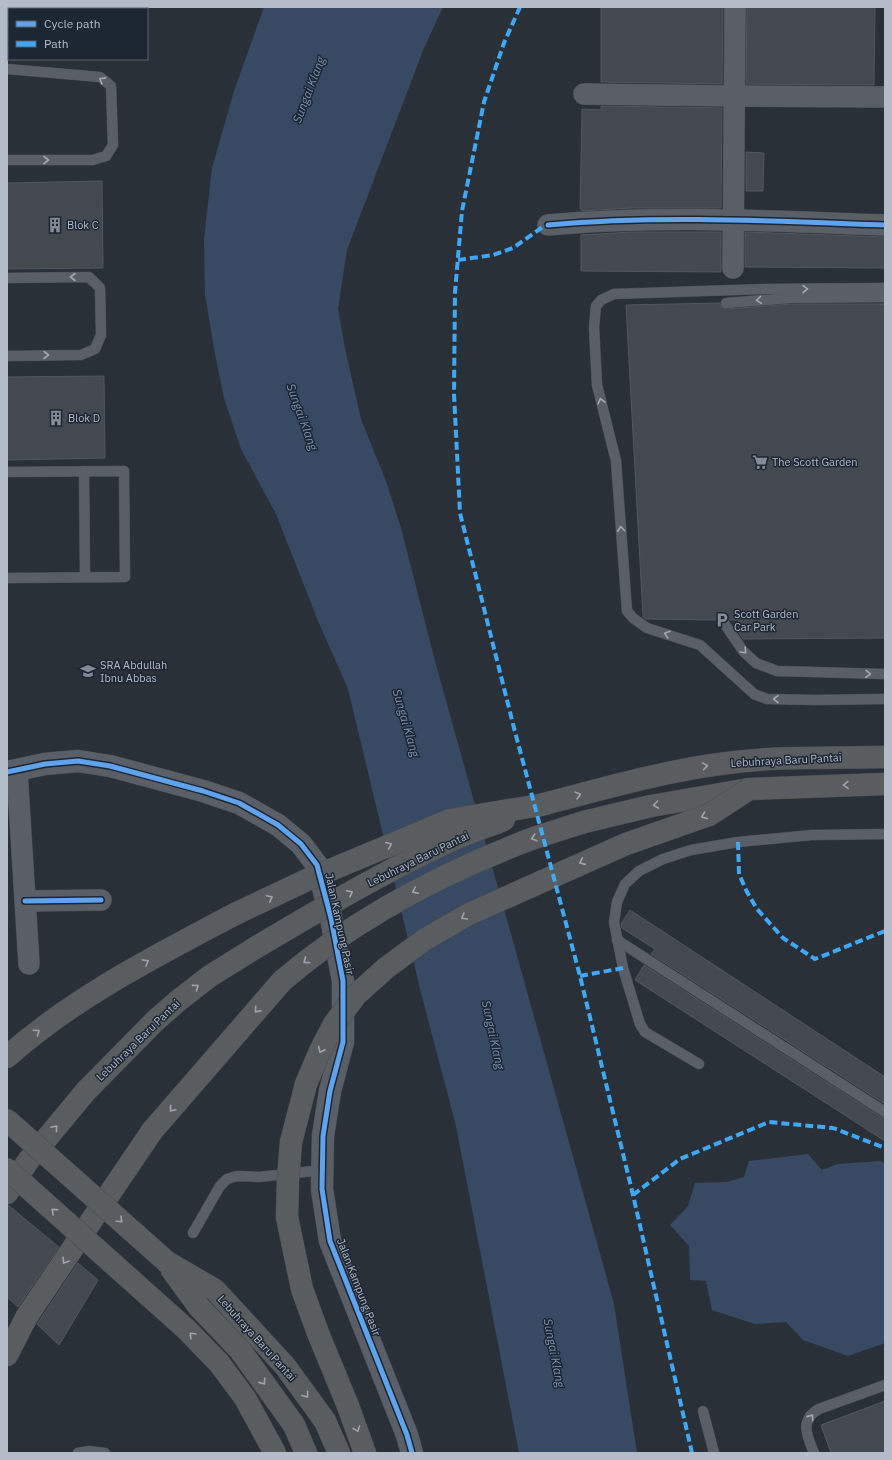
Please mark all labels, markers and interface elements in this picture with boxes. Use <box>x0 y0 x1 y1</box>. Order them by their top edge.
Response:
legend <box>8 8 148 60</box>
text: Cycle path <box>44 16 101 31</box>
text: Path <box>44 36 69 51</box>
water label: Sungai Klang <box>289 54 328 125</box>
one-way arrow <box>99 77 106 85</box>
one-way arrow <box>43 156 49 164</box>
building icon: Blok C <box>46 216 64 234</box>
place label: Blok C <box>67 218 99 232</box>
one-way arrow <box>70 273 76 281</box>
one-way arrow <box>802 284 808 293</box>
one-way arrow <box>756 296 762 305</box>
one-way arrow <box>43 351 49 359</box>
water label: Sungai Klang <box>283 381 322 453</box>
one-way arrow <box>598 397 606 404</box>
building icon: Blok D <box>47 409 65 427</box>
place label: Blok D <box>68 411 100 425</box>
supermarket icon: The Scott Garden <box>751 453 769 471</box>
place label: The Scott Garden <box>772 455 858 469</box>
one-way arrow <box>617 526 626 532</box>
place label: Scott Garden Car Park <box>734 607 798 634</box>
parking icon: Scott Garden Car Park <box>713 611 731 629</box>
one-way arrow <box>664 630 671 639</box>
one-way arrow <box>740 647 747 654</box>
place label: SRA Abdullah Ibnu Abbas <box>100 658 167 685</box>
school or university icon: SRA Abdullah Ibnu Abbas <box>79 662 97 680</box>
one-way arrow <box>865 670 871 678</box>
water label: Sungai Klang <box>390 687 424 759</box>
one-way arrow <box>773 695 779 703</box>
street label: Lebuhraya Baru Pantai <box>730 750 842 770</box>
one-way arrow <box>701 763 708 771</box>
one-way arrow <box>843 781 849 789</box>
one-way arrow <box>574 791 581 800</box>
one-way arrow <box>653 800 659 809</box>
one-way arrow <box>700 812 707 820</box>
street label: Lebuhraya Baru Pantai <box>365 828 471 890</box>
one-way arrow <box>530 834 537 842</box>
one-way arrow <box>384 842 392 850</box>
one-way arrow <box>579 857 587 865</box>
street label: Jalan Kampung Pasir <box>322 872 358 976</box>
one-way arrow <box>412 886 419 894</box>
one-way arrow <box>345 890 353 898</box>
one-way arrow <box>266 895 273 903</box>
one-way arrow <box>461 912 468 919</box>
one-way arrow <box>303 956 310 963</box>
one-way arrow <box>142 960 149 967</box>
one-way arrow <box>191 985 198 992</box>
street label: Lebuhraya Baru Pantai <box>93 996 183 1084</box>
water label: Sungai Klang <box>479 999 508 1072</box>
one-way arrow <box>254 1006 261 1013</box>
one-way arrow <box>33 1029 40 1037</box>
one-way arrow <box>318 1046 326 1053</box>
one-way arrow <box>169 1104 176 1111</box>
one-way arrow <box>51 1126 58 1133</box>
one-way arrow <box>51 1208 59 1215</box>
one-way arrow <box>115 1216 123 1223</box>
street label: Jalan Kampung Pasir <box>334 1236 384 1338</box>
one-way arrow <box>63 1256 70 1263</box>
street label: Lebuhraya Baru Pantai <box>215 1292 299 1384</box>
water label: Sungai Klang <box>540 1317 569 1390</box>
one-way arrow <box>189 1332 197 1340</box>
one-way arrow <box>258 1378 266 1385</box>
one-way arrow <box>301 1391 309 1398</box>
one-way arrow <box>806 1414 813 1421</box>
one-way arrow <box>352 1426 360 1433</box>

